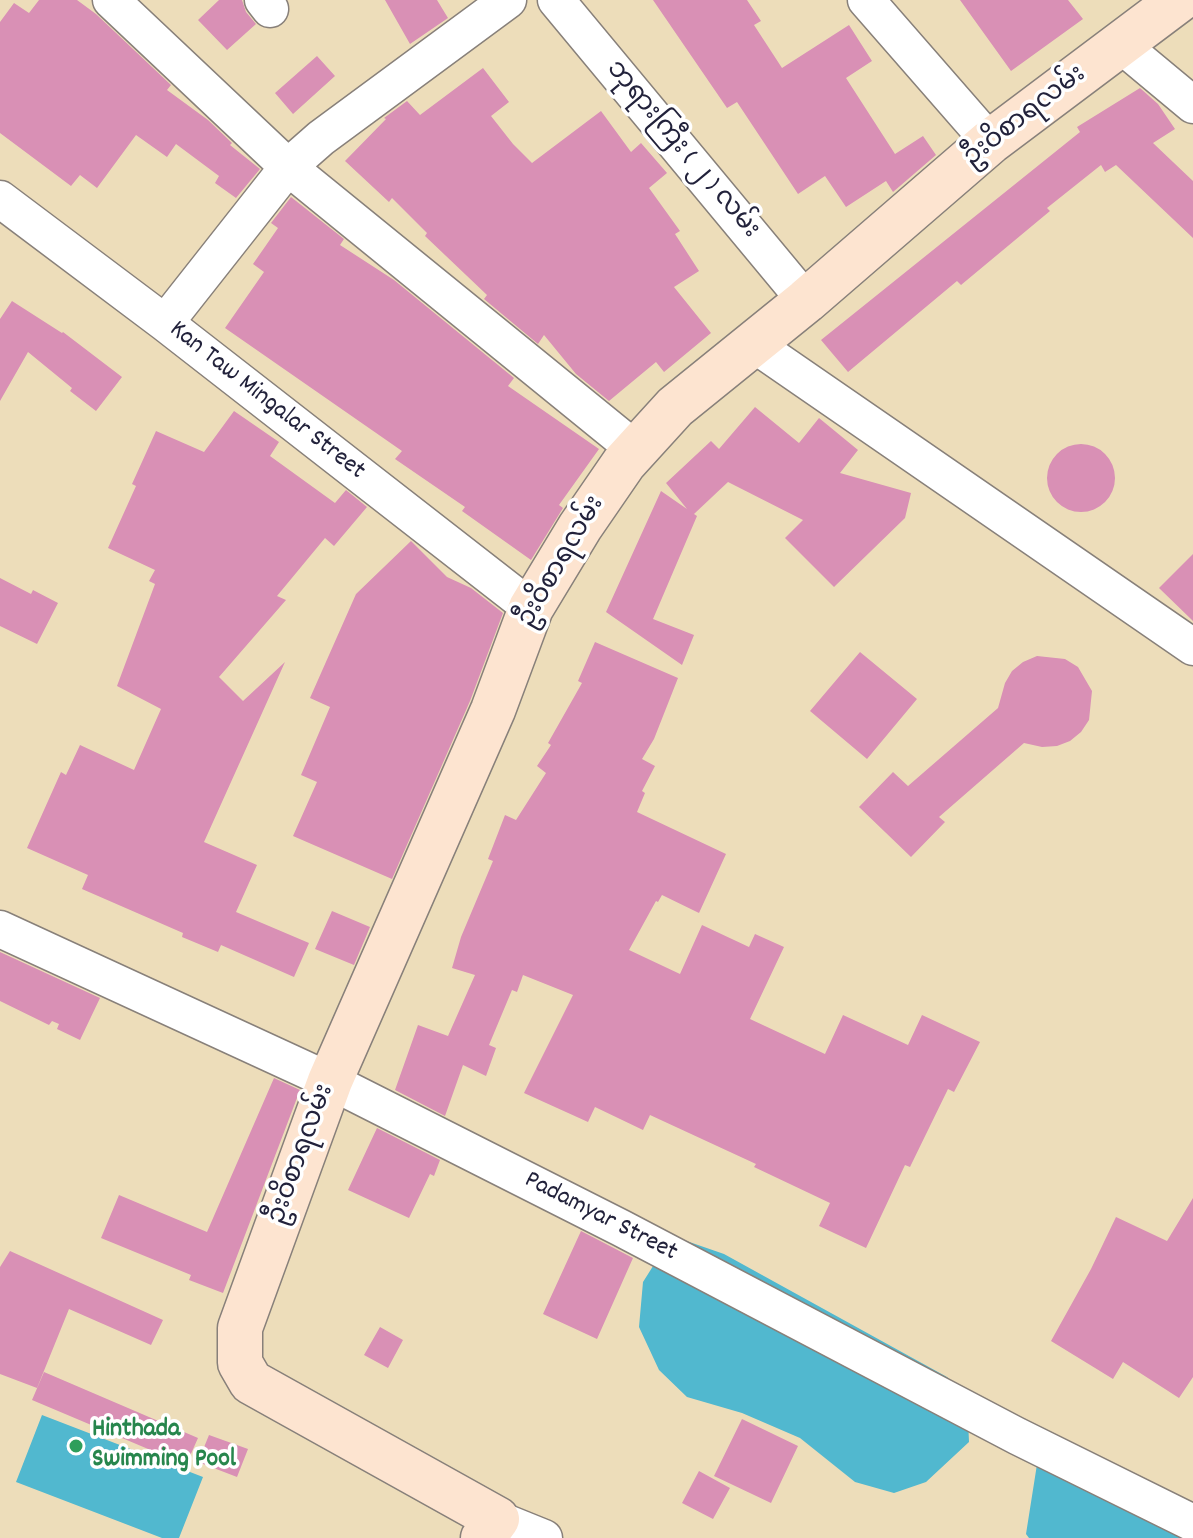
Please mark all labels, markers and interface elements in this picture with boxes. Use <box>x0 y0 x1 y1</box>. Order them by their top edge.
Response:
street label: ဘုရားကြီး ( ၂ ) လမ်း <box>598 56 764 246</box>
street label: ဦးဝိစာရလမ်း <box>959 61 1093 175</box>
street label: Kan Taw Mingalar Street <box>162 316 370 488</box>
street label: ဦးဝိစာရလမ်း <box>513 492 613 634</box>
street label: ဦးဝိစာရလမ်း <box>263 1081 343 1229</box>
street label: Padamyar Street <box>518 1166 682 1270</box>
place label: Hinthada Swimming Pool <box>92 1415 236 1476</box>
marker: Hinthada Swimming Pool <box>67 1437 85 1455</box>

